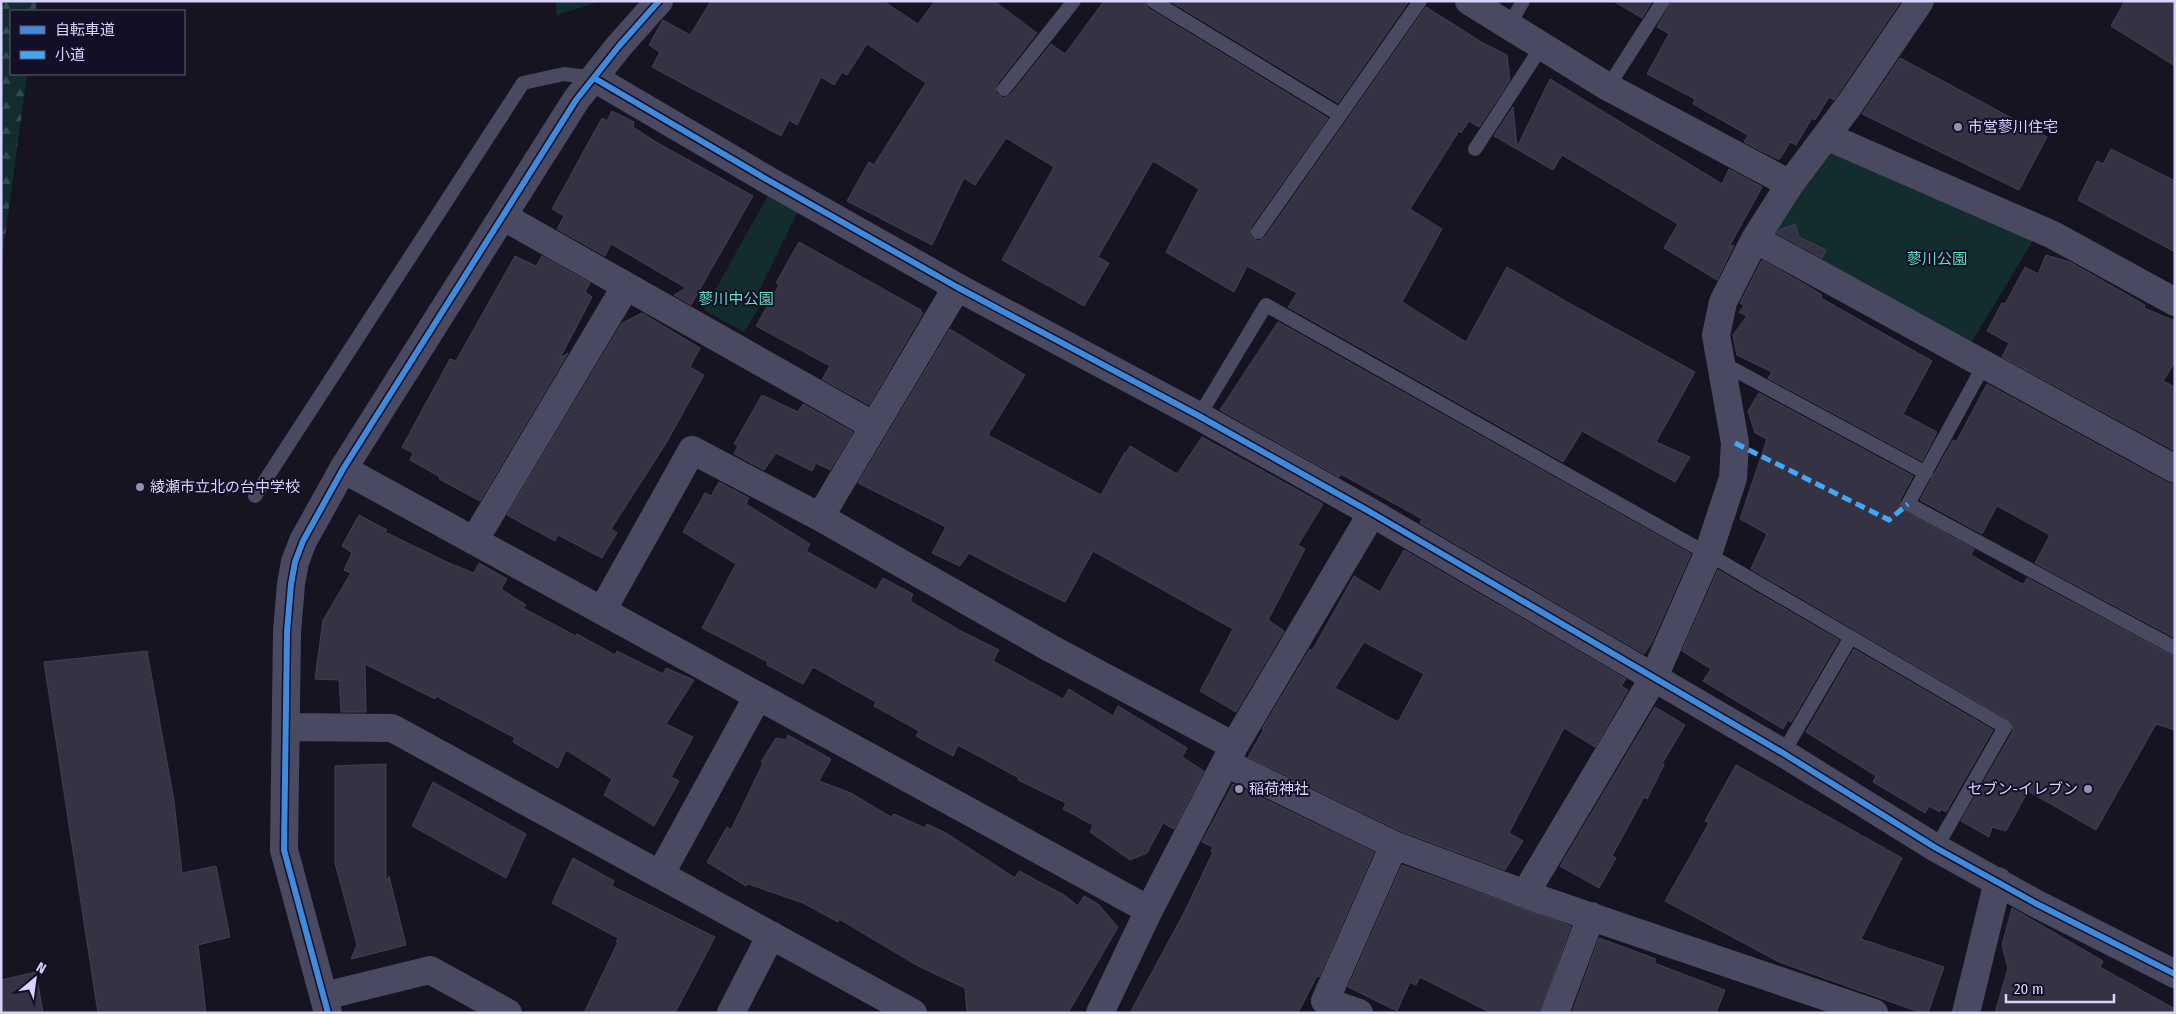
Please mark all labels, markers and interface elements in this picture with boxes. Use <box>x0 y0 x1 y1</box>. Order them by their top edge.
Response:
legend <box>10 10 185 75</box>
text: 自転車道 <box>55 21 115 39</box>
text: 小道 <box>55 46 85 64</box>
place label: 市営蓼川住宅 <box>1968 118 2058 136</box>
marker: 市営蓼川住宅 <box>1952 121 1964 133</box>
park label: 蓼川公園 <box>1907 250 1967 268</box>
park label: 蓼川中公園 <box>698 290 774 308</box>
place label: 綾瀬市立北の台中学校 <box>150 478 300 496</box>
marker: 綾瀬市立北の台中学校 <box>134 481 146 493</box>
place label: 稲荷神社 <box>1249 780 1309 798</box>
place label: セブン-イレブン <box>1967 780 2078 798</box>
marker: 稲荷神社 <box>1233 783 1245 795</box>
marker: セブン-イレブン <box>2082 783 2094 795</box>
north arrow <box>10 954 60 1004</box>
text: N <box>33 959 49 978</box>
scale bar <box>2006 972 2114 1004</box>
text: 20 m <box>2014 980 2044 998</box>

